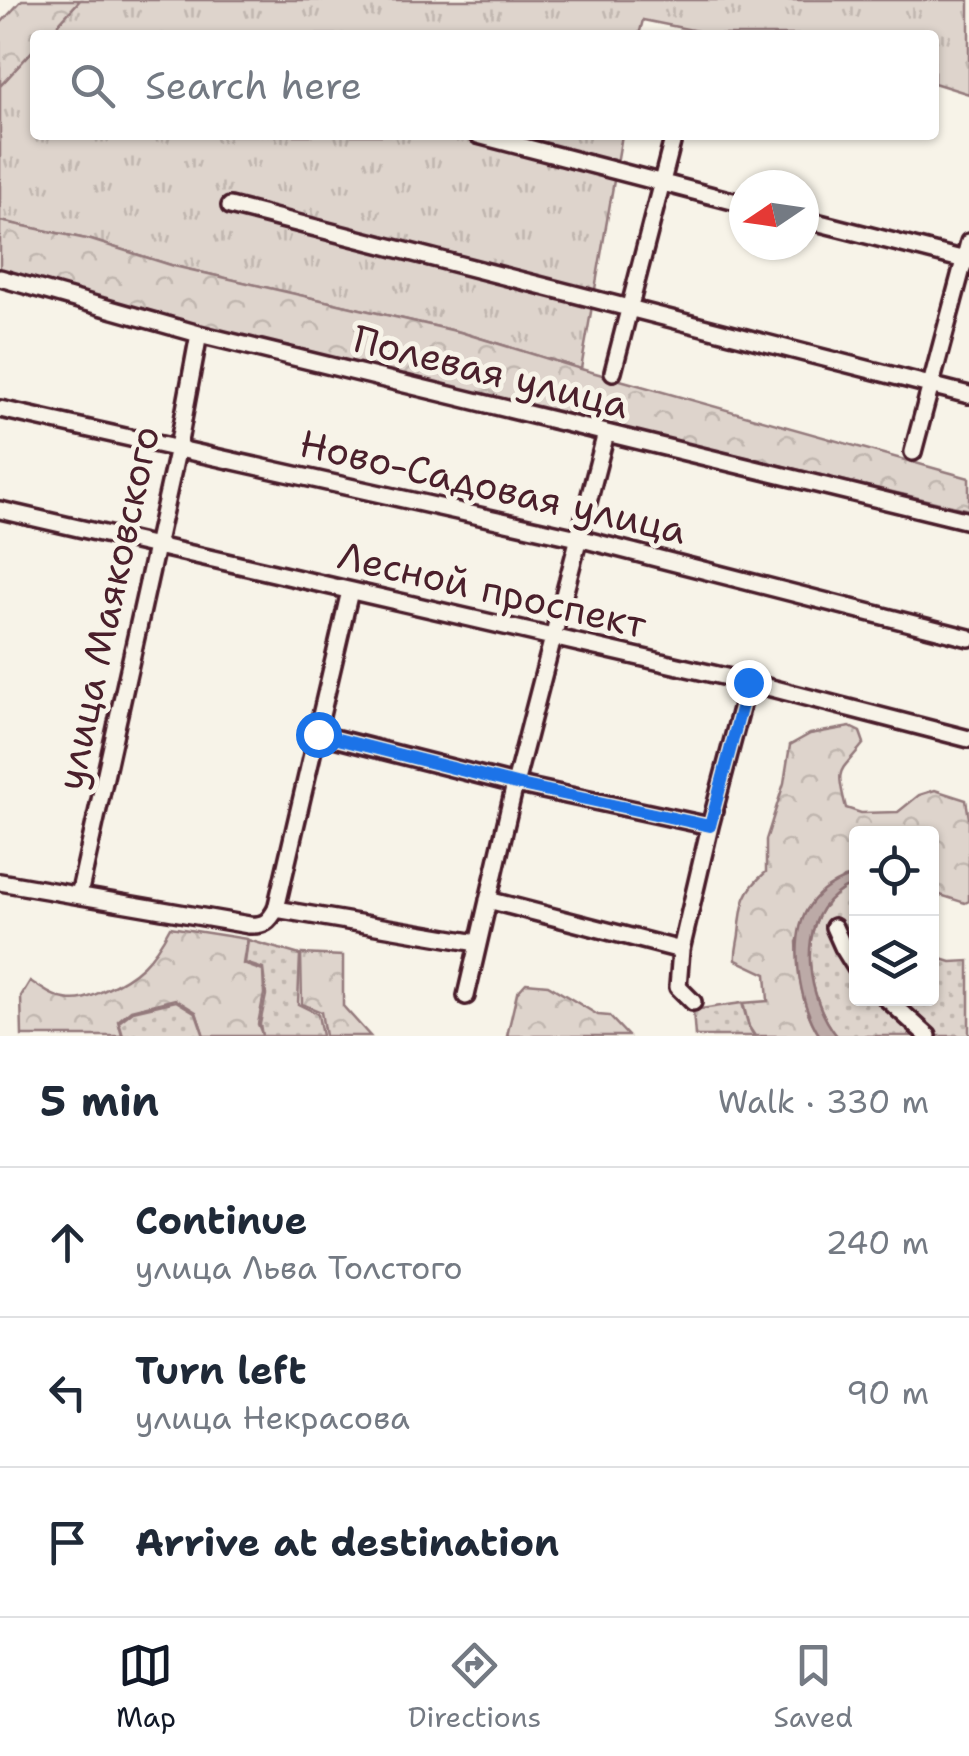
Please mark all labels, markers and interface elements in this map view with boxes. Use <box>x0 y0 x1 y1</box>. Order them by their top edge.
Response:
search box <box>30 30 939 140</box>
icon: search <box>65 58 120 113</box>
text: Search here <box>145 60 362 111</box>
north arrow <box>729 170 819 260</box>
street label: Полевая улица <box>348 313 635 430</box>
street label: Ново-Садовая улица <box>295 417 692 556</box>
street label: улица Маяковского <box>44 421 171 794</box>
street label: Лесной проспект <box>333 529 652 650</box>
route end <box>726 660 772 706</box>
route start <box>296 712 342 758</box>
map controls <box>849 826 939 1006</box>
button: locate <box>849 826 939 916</box>
button: layers <box>849 916 939 1006</box>
text: 5 min <box>40 1073 159 1129</box>
text: Walk · 330 m <box>718 1080 929 1123</box>
text: Continue <box>135 1195 307 1246</box>
icon: ahead <box>40 1215 95 1270</box>
text: 240 m <box>826 1221 929 1264</box>
text: улица Льва Толстого <box>135 1246 463 1289</box>
text: Turn left <box>135 1345 307 1396</box>
icon: left <box>40 1365 95 1420</box>
text: 90 m <box>846 1371 929 1414</box>
text: улица Некрасова <box>135 1396 410 1439</box>
icon: arrive <box>40 1515 95 1570</box>
text: Arrive at destination <box>135 1517 559 1568</box>
tab: Map <box>116 1638 176 1736</box>
tab: Directions <box>408 1638 541 1736</box>
tab: Saved <box>773 1638 853 1736</box>

